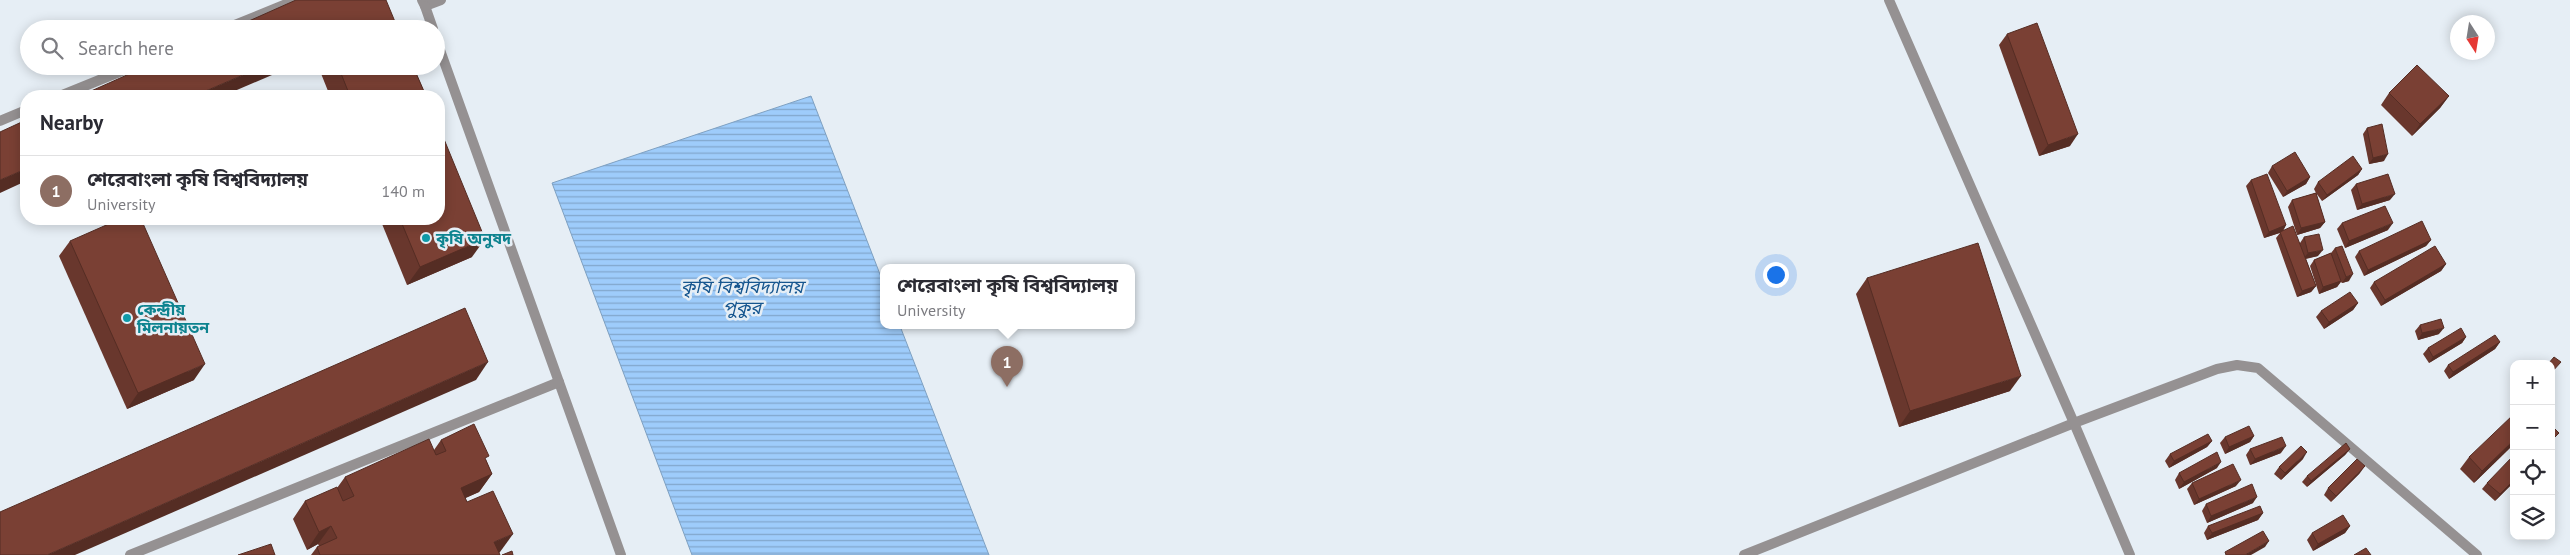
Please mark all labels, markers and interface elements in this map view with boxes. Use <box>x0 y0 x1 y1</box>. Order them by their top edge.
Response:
north arrow <box>2450 15 2495 60</box>
search box <box>20 20 445 75</box>
icon: search <box>38 34 66 62</box>
text: Search here <box>78 36 174 60</box>
text: Nearby <box>40 109 103 136</box>
text: শেরেবাংলা কৃষি বিশ্ববিদ্যালয় <box>87 167 308 191</box>
text: 1 <box>51 181 61 201</box>
text: 140 m <box>382 181 425 201</box>
text: University <box>87 194 155 214</box>
place label: কৃষি অনুষদ <box>435 228 512 249</box>
marker: কৃষি অনুষদ <box>420 232 432 244</box>
your location <box>1763 262 1789 288</box>
popup <box>880 264 1135 329</box>
text: শেরেবাংলা কৃষি বিশ্ববিদ্যালয় <box>897 273 1118 297</box>
water label: কৃষি বিশ্ববিদ্যালয় পুকুর <box>681 275 807 319</box>
place label: কেন্দ্রীয় মিলনায়তন <box>136 299 210 337</box>
text: University <box>897 300 966 320</box>
marker: কেন্দ্রীয় মিলনায়তন <box>121 312 133 324</box>
pin: 1 <box>991 346 1023 387</box>
map controls <box>2510 360 2555 540</box>
button: + <box>2510 360 2555 405</box>
button: − <box>2510 405 2555 450</box>
button: locate <box>2510 450 2555 495</box>
button: layers <box>2510 495 2555 540</box>

